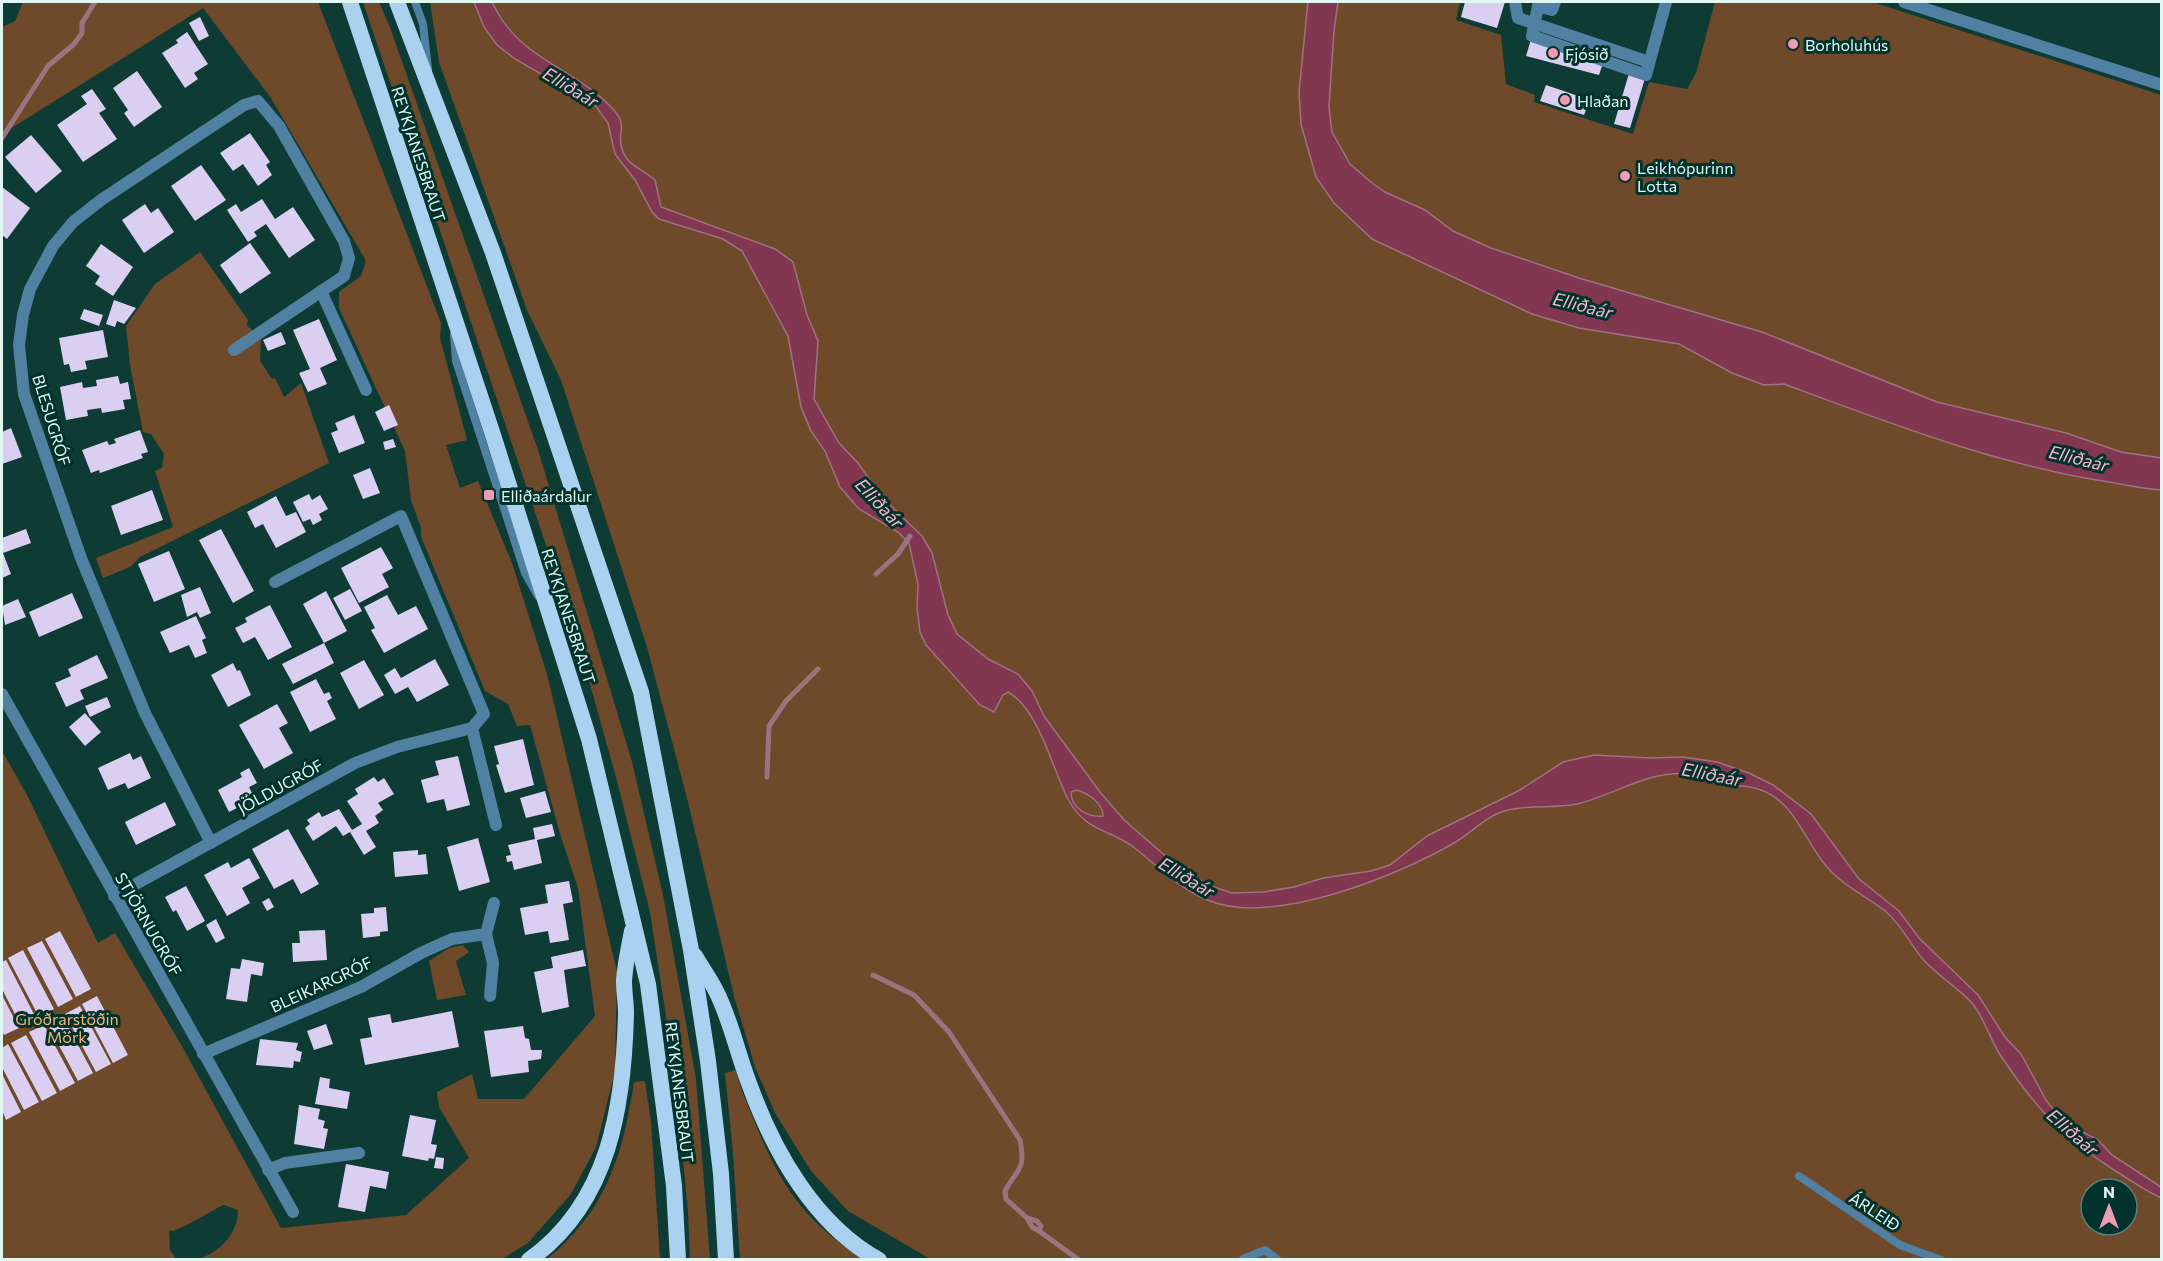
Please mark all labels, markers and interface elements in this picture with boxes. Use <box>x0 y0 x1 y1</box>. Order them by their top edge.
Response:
place label: Borholuhús <box>1805 35 1888 54</box>
marker: Borholuhús <box>1786 37 1800 51</box>
place label: Fjósið <box>1565 44 1609 63</box>
marker: Fjósið <box>1546 46 1560 60</box>
water label: Elliðaár <box>539 62 604 113</box>
street label: REYKJANESBRAUT <box>388 84 450 224</box>
place label: Hlaðan <box>1577 91 1628 110</box>
marker: Hlaðan <box>1558 93 1572 107</box>
place label: Leikhópurinn Lotta <box>1637 158 1733 195</box>
marker: Leikhópurinn Lotta <box>1618 169 1632 183</box>
water label: Elliðaár <box>1551 287 1616 323</box>
street label: BLESUGRÓF <box>29 372 75 468</box>
water label: Elliðaár <box>2047 440 2112 476</box>
water label: Elliðaár <box>851 473 909 533</box>
place label: Elliðaárdalur <box>501 486 593 505</box>
marker: Elliðaárdalur <box>482 488 496 502</box>
street label: REYKJANESBRAUT <box>538 546 600 686</box>
street label: JÖLDUGRÓF <box>234 755 326 817</box>
water label: Elliðaár <box>1680 757 1745 791</box>
water label: Elliðaár <box>1155 852 1220 903</box>
street label: STJÖRNUGRÓF <box>112 869 186 979</box>
street label: BLEIKARGRÓF <box>267 952 375 1016</box>
park label: Gróðrarstöðin Mörk <box>15 1009 119 1046</box>
street label: REYKJANESBRAUT <box>662 1021 698 1163</box>
water label: Elliðaár <box>2043 1104 2104 1161</box>
north arrow <box>2079 1177 2139 1237</box>
text: N <box>2103 1182 2115 1201</box>
street label: ÁRLEIÐ <box>1846 1188 1904 1234</box>

